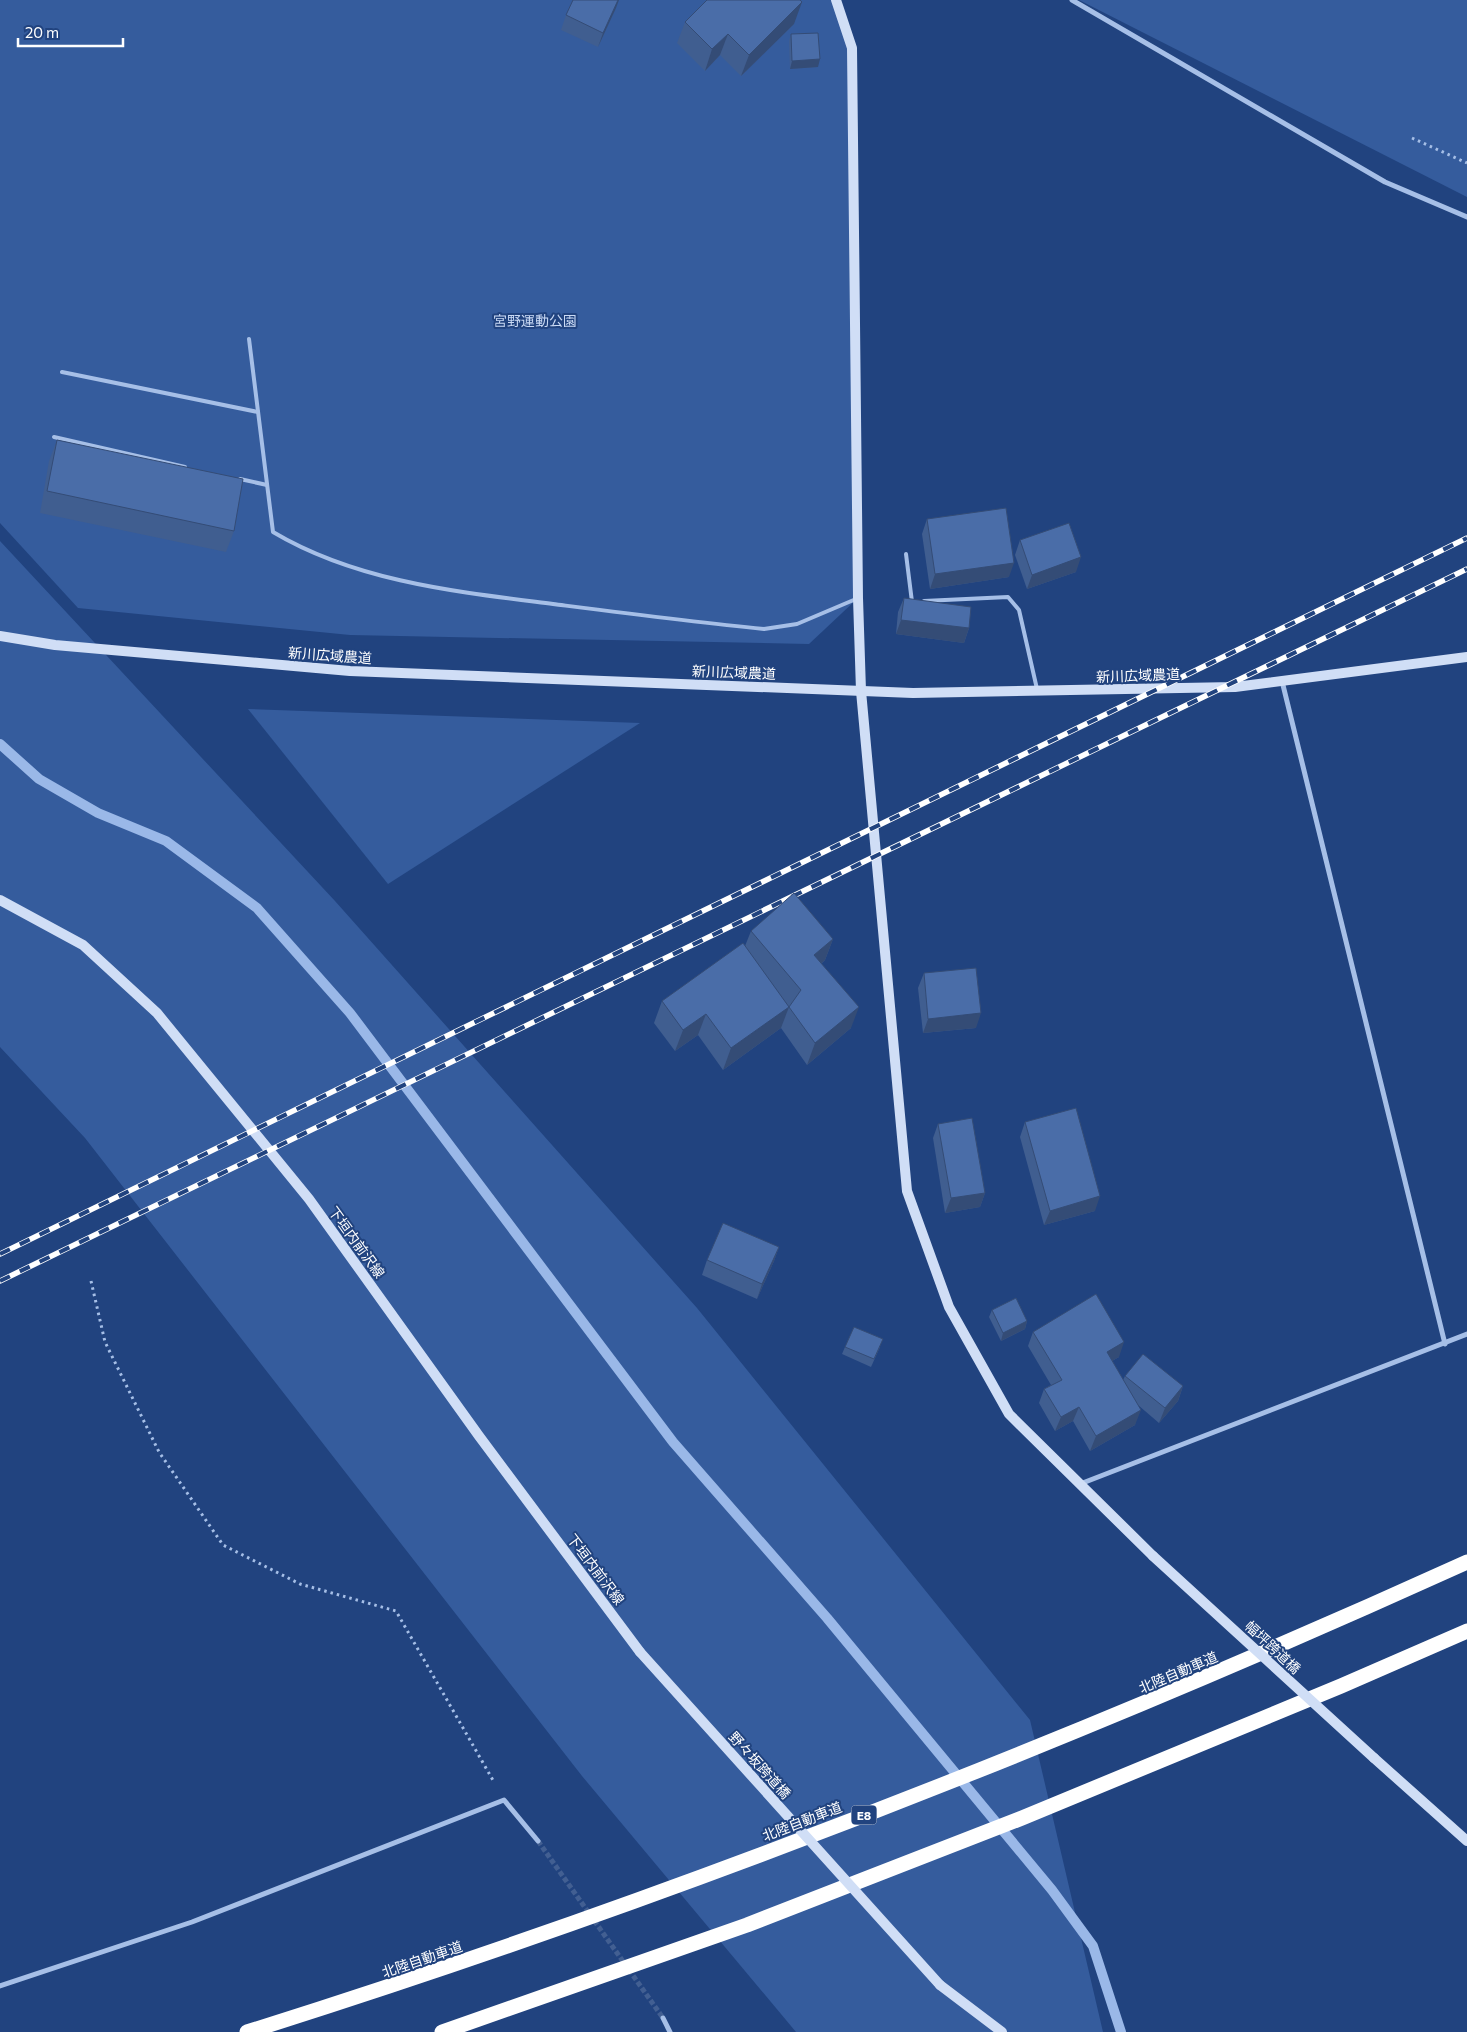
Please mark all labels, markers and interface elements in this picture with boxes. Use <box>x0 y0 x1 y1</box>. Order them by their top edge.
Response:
scale bar <box>18 15 122 47</box>
text: 20 m <box>25 23 59 41</box>
park label: 宮野運動公園 <box>493 312 577 329</box>
street label: 新川広域農道 <box>288 644 372 666</box>
street label: 新川広域農道 <box>692 662 776 682</box>
street label: 新川広域農道 <box>1096 665 1180 685</box>
street label: 下垣内前沢線 <box>325 1203 389 1281</box>
street label: 下垣内前沢線 <box>564 1530 628 1608</box>
street label: 幅坪跨道橋 <box>1242 1617 1304 1677</box>
street label: 北陸自動車道 <box>1136 1648 1220 1696</box>
street label: 野々坂跨道橋 <box>726 1728 794 1802</box>
street label: 北陸自動車道 <box>760 1798 844 1844</box>
road number: E8 <box>852 1806 876 1824</box>
street label: 北陸自動車道 <box>380 1937 464 1981</box>

